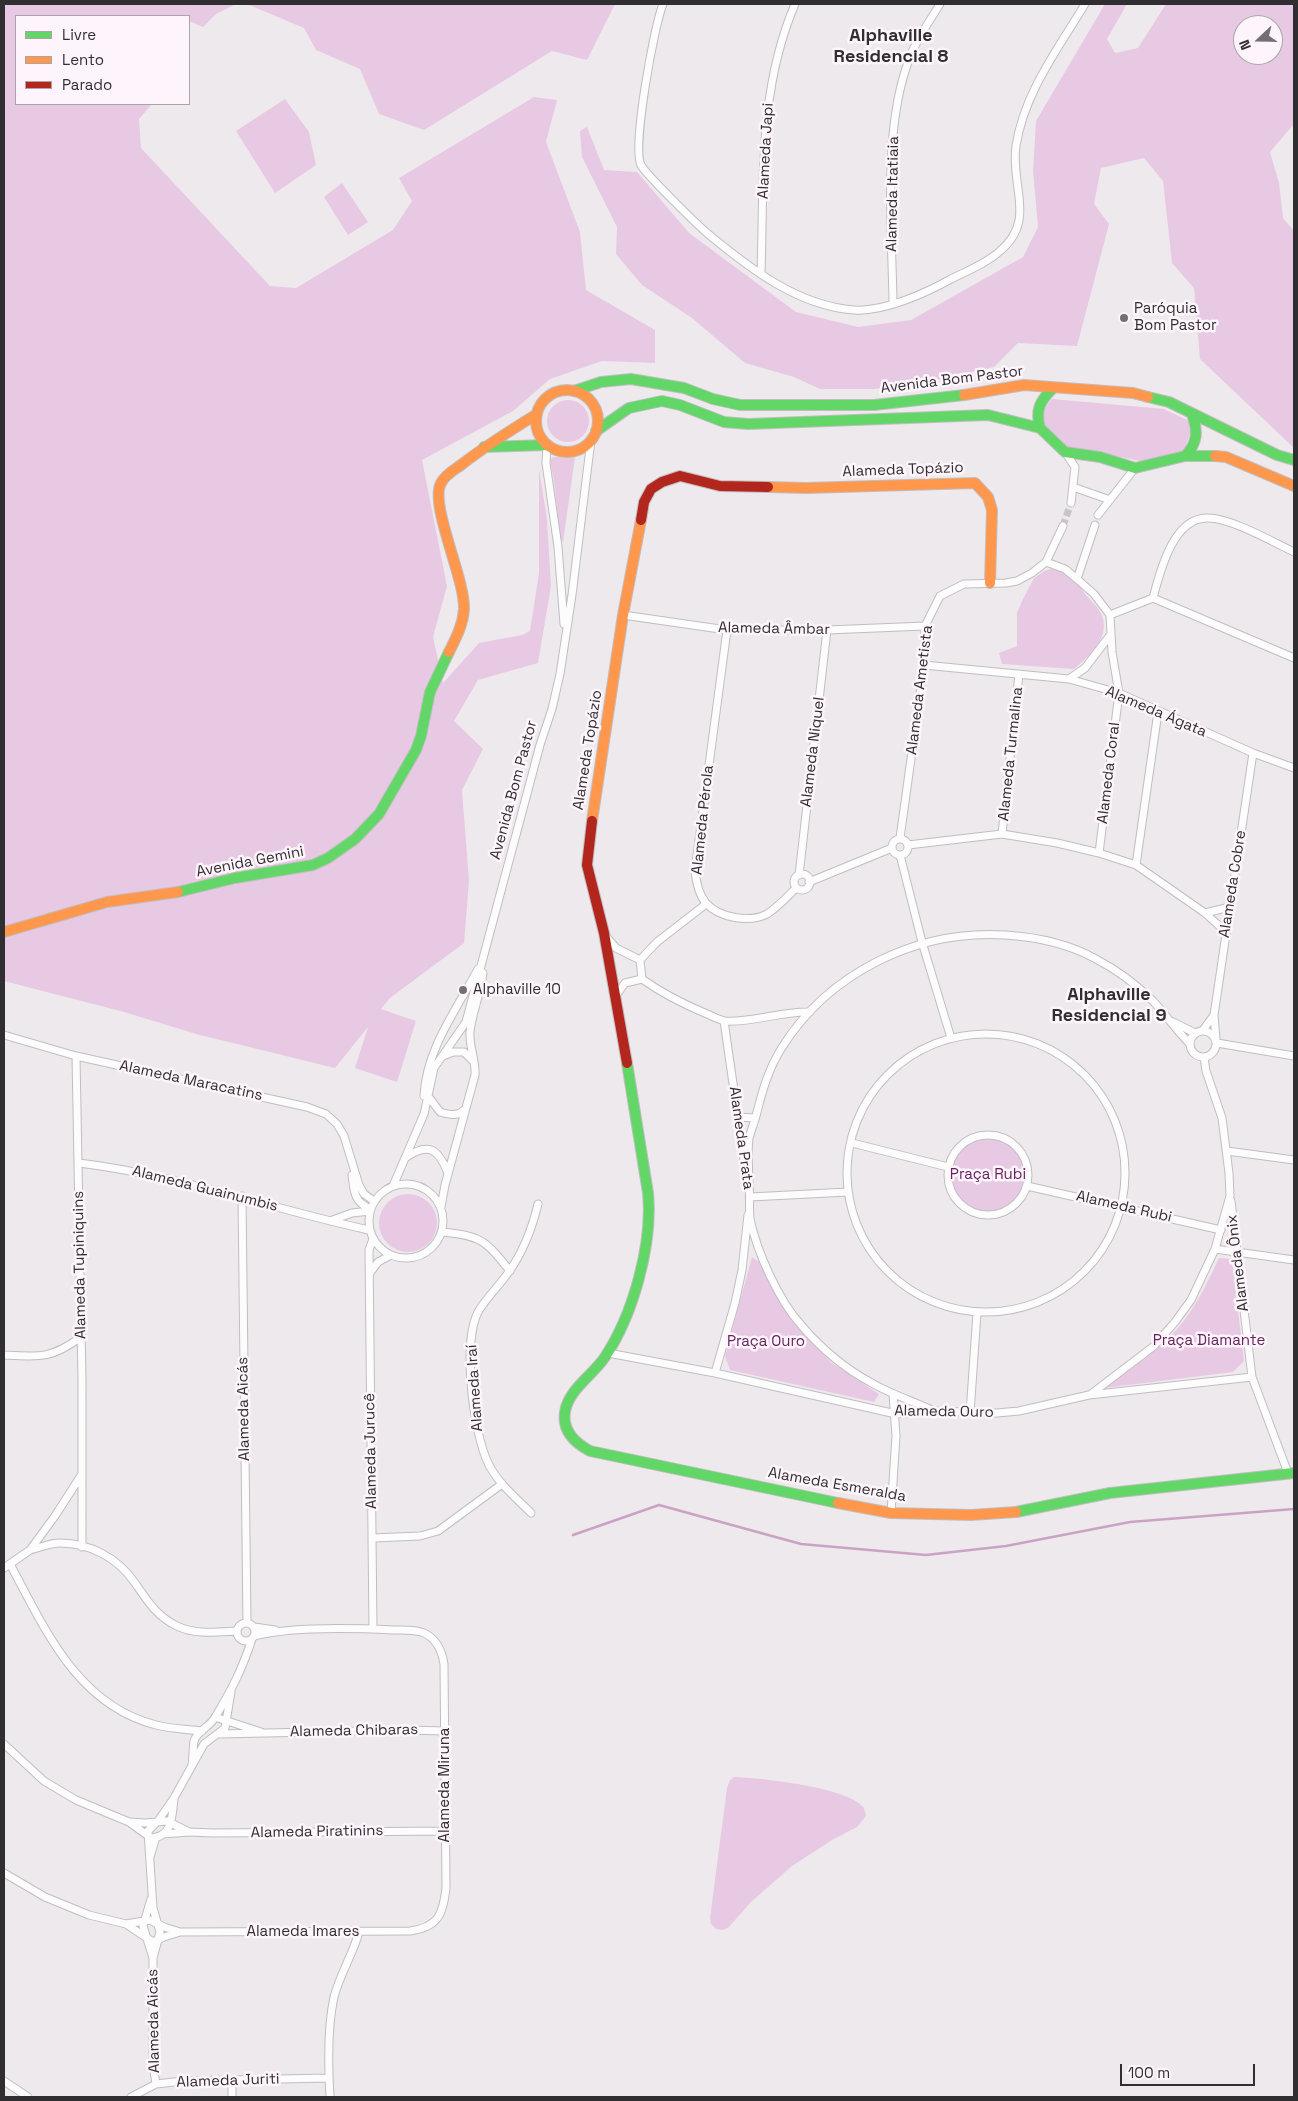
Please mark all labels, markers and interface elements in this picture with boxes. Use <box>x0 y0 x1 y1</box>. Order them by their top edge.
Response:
legend <box>15 15 190 105</box>
north arrow <box>1233 15 1283 65</box>
text: Livre <box>62 25 96 44</box>
district label: Alphaville Residencial 8 <box>834 25 948 68</box>
text: N <box>1235 37 1255 53</box>
text: Lento <box>62 50 104 69</box>
text: Parado <box>62 75 112 94</box>
street label: Alameda Japi <box>754 103 778 199</box>
street label: Alameda Itatiaia <box>883 136 903 252</box>
place label: Paróquia Bom Pastor <box>1134 300 1217 335</box>
marker: Paróquia Bom Pastor <box>1118 312 1130 324</box>
street label: Avenida Bom Pastor <box>880 362 1024 398</box>
street label: Alameda Topázio <box>842 459 964 481</box>
street label: Alameda Âmbar <box>718 619 830 639</box>
street label: Alameda Ametista <box>903 624 937 756</box>
street label: Alameda Ágata <box>1103 683 1209 741</box>
street label: Alameda Turmalina <box>995 686 1027 822</box>
street label: Alameda Topázio <box>570 689 606 811</box>
street label: Alameda Niquel <box>797 696 829 808</box>
street label: Avenida Bom Pastor <box>487 718 541 862</box>
street label: Alameda Coral <box>1094 721 1124 825</box>
street label: Alameda Pérola <box>688 764 718 876</box>
street label: Alameda Cobre <box>1216 829 1250 939</box>
street label: Avenida Gemini <box>195 843 305 881</box>
place label: Alphaville 10 <box>473 981 561 999</box>
marker: Alphaville 10 <box>457 984 469 996</box>
district label: Alphaville Residencial 9 <box>1051 984 1167 1026</box>
street label: Alameda Maracatins <box>118 1057 264 1105</box>
street label: Alameda Prata <box>725 1085 757 1191</box>
street label: Alameda Guainumbis <box>130 1162 280 1216</box>
park label: Praça Rubi <box>950 1166 1026 1184</box>
street label: Alameda Rubi <box>1074 1187 1174 1227</box>
street label: Alameda Tupiniquins <box>70 1191 90 1339</box>
street label: Alameda Ônix <box>1223 1214 1253 1312</box>
park label: Praça Diamante <box>1153 1332 1265 1350</box>
park label: Praça Ouro <box>727 1333 805 1351</box>
street label: Alameda Iraí <box>463 1344 487 1432</box>
street label: Alameda Aicás <box>234 1357 254 1461</box>
street label: Alameda Jurucê <box>361 1393 381 1509</box>
street label: Alameda Ouro <box>894 1402 994 1422</box>
street label: Alameda Esmeralda <box>767 1464 907 1506</box>
street label: Alameda Chibaras <box>290 1721 418 1741</box>
street label: Alameda Miruna <box>436 1728 454 1842</box>
street label: Alameda Piratinins <box>251 1822 383 1842</box>
street label: Alameda Imares <box>246 1923 360 1941</box>
street label: Alameda Aicás <box>144 1969 164 2073</box>
scale bar <box>1123 2054 1258 2086</box>
text: 100 m <box>1128 2063 1170 2082</box>
street label: Alameda Juriti <box>176 2070 280 2092</box>

